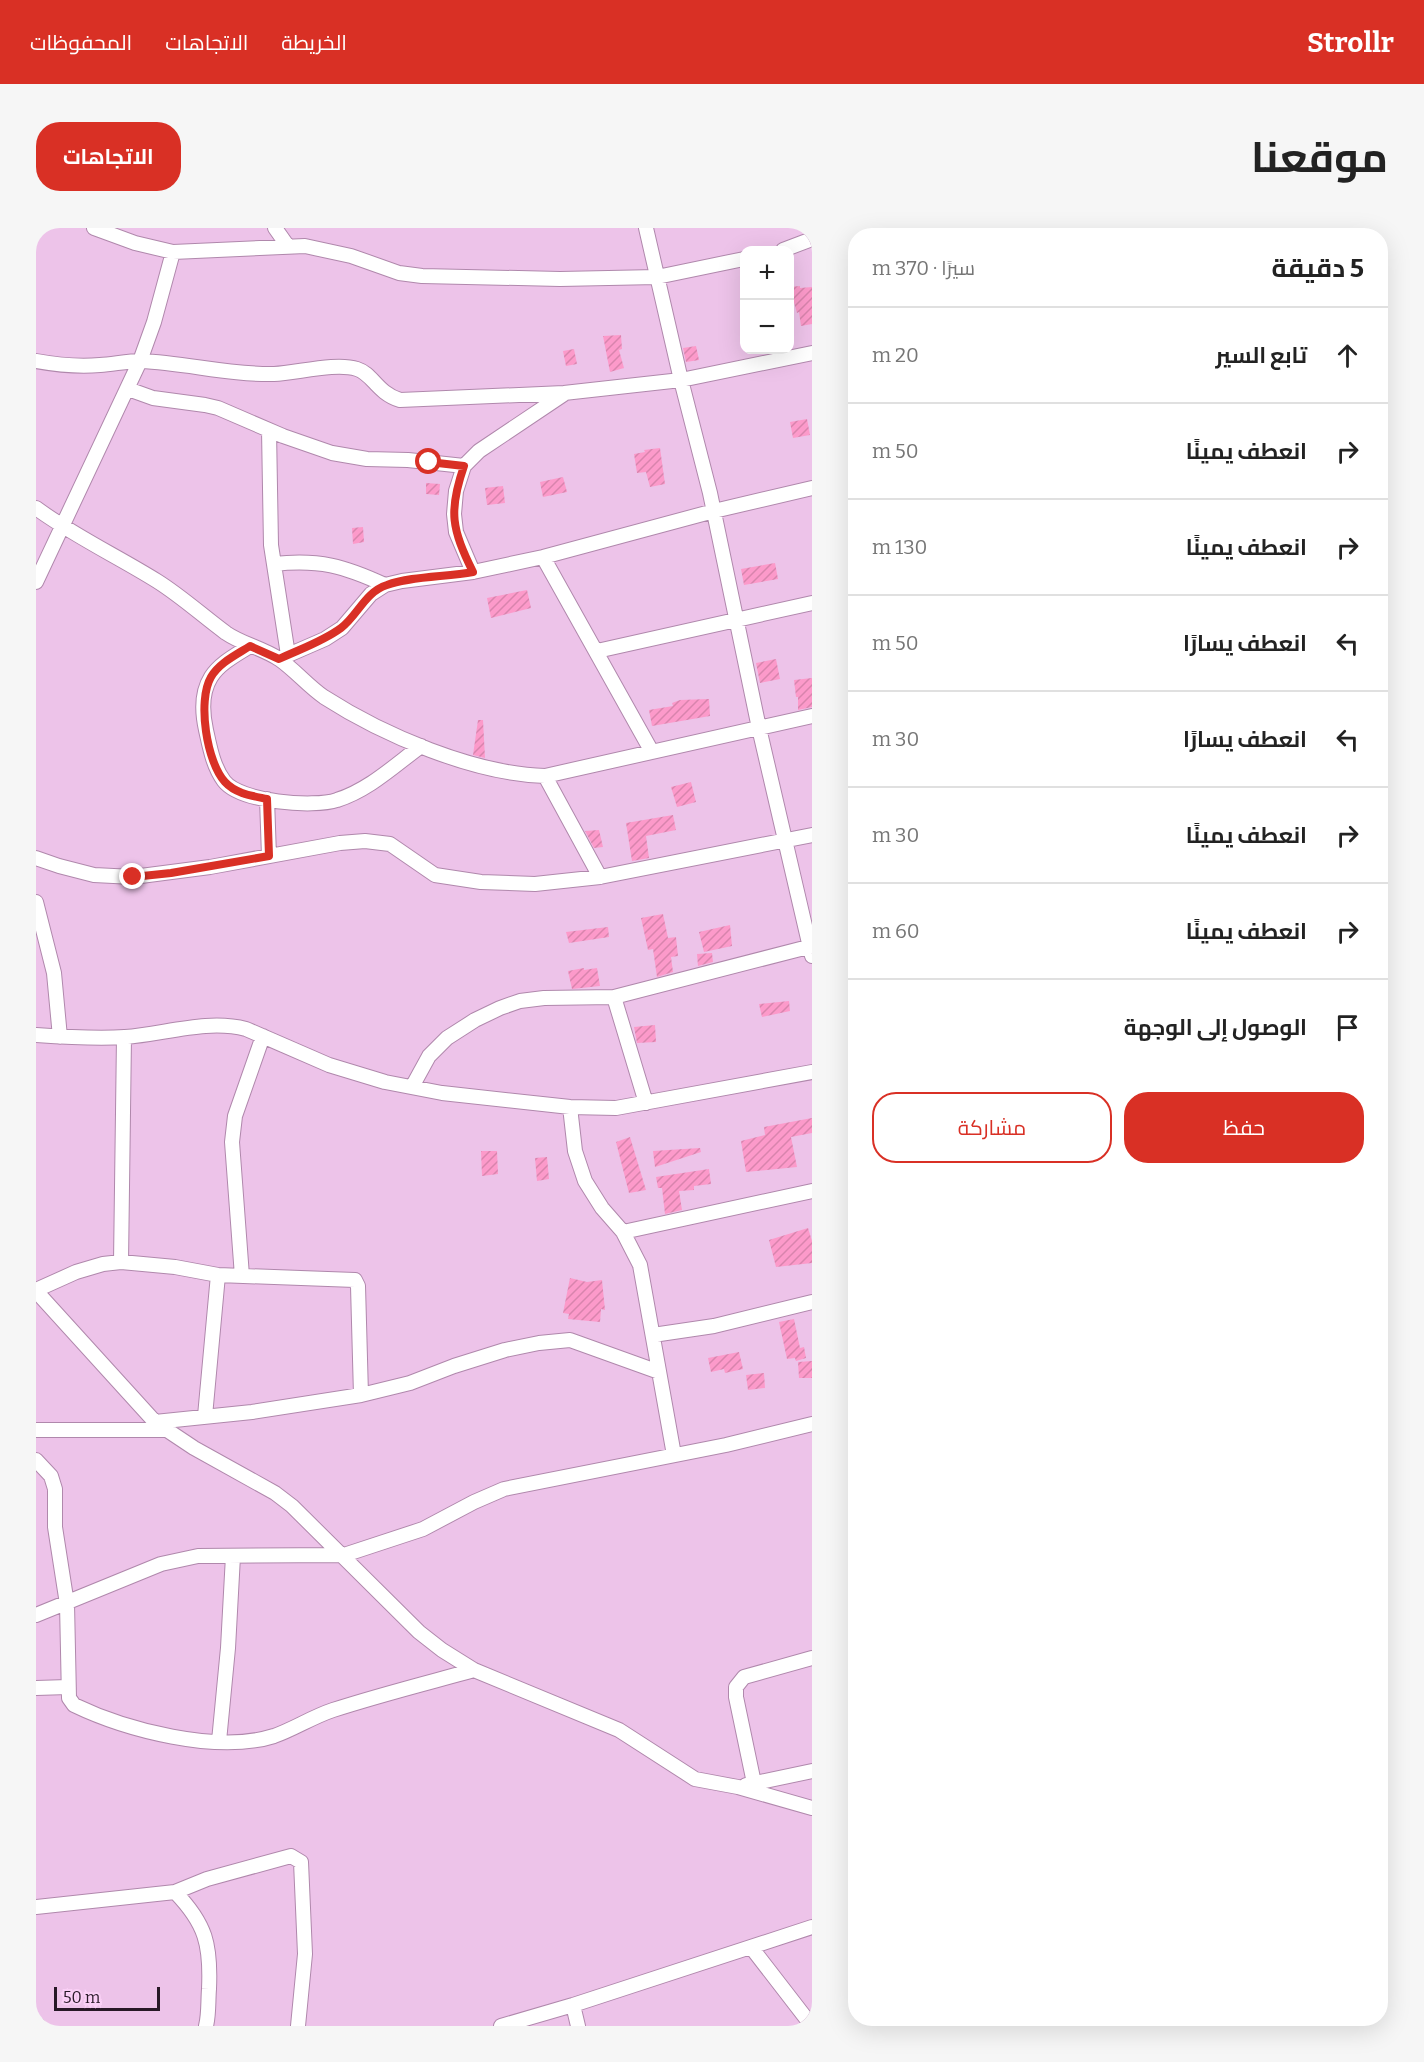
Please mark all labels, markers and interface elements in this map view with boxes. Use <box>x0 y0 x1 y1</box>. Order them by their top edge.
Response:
text: Strollr <box>1307 26 1394 59</box>
text: المحفوظات <box>30 30 132 56</box>
text: الاتجاهات <box>165 30 248 56</box>
text: الخريطة <box>281 30 347 56</box>
button: الاتجاهات <box>36 122 181 191</box>
text: موقعنا <box>1251 133 1388 183</box>
map controls <box>740 246 794 354</box>
button: + <box>740 246 794 300</box>
text: 5 دقيقة <box>1272 253 1364 284</box>
text: سيرًا · 370 m <box>872 256 975 280</box>
button: − <box>740 300 794 354</box>
icon: ahead <box>1331 339 1364 372</box>
text: تابع السير <box>1216 342 1307 369</box>
text: 20 m <box>872 343 919 367</box>
icon: right <box>1331 435 1364 468</box>
text: انعطف يمينًا <box>1186 438 1307 465</box>
text: 50 m <box>872 439 919 463</box>
route start <box>415 448 441 474</box>
icon: right <box>1331 531 1364 564</box>
text: انعطف يمينًا <box>1186 534 1307 561</box>
text: 130 m <box>872 535 927 559</box>
icon: left <box>1331 627 1364 660</box>
text: انعطف يسارًا <box>1183 630 1307 657</box>
text: 50 m <box>872 631 919 655</box>
icon: left <box>1331 723 1364 756</box>
text: انعطف يسارًا <box>1183 726 1307 753</box>
text: 30 m <box>872 727 919 751</box>
icon: right <box>1331 819 1364 852</box>
text: انعطف يمينًا <box>1186 822 1307 849</box>
text: 30 m <box>872 823 919 847</box>
route end <box>119 863 145 889</box>
icon: right <box>1331 915 1364 948</box>
text: انعطف يمينًا <box>1186 918 1307 945</box>
text: 60 m <box>872 919 920 943</box>
icon: arrive <box>1331 1011 1364 1044</box>
text: الوصول إلى الوجهة <box>1124 1014 1307 1041</box>
button: مشاركة <box>872 1092 1112 1163</box>
button: حفظ <box>1124 1092 1364 1163</box>
scale bar <box>54 1984 160 2012</box>
text: 50 m <box>63 1988 100 2007</box>

